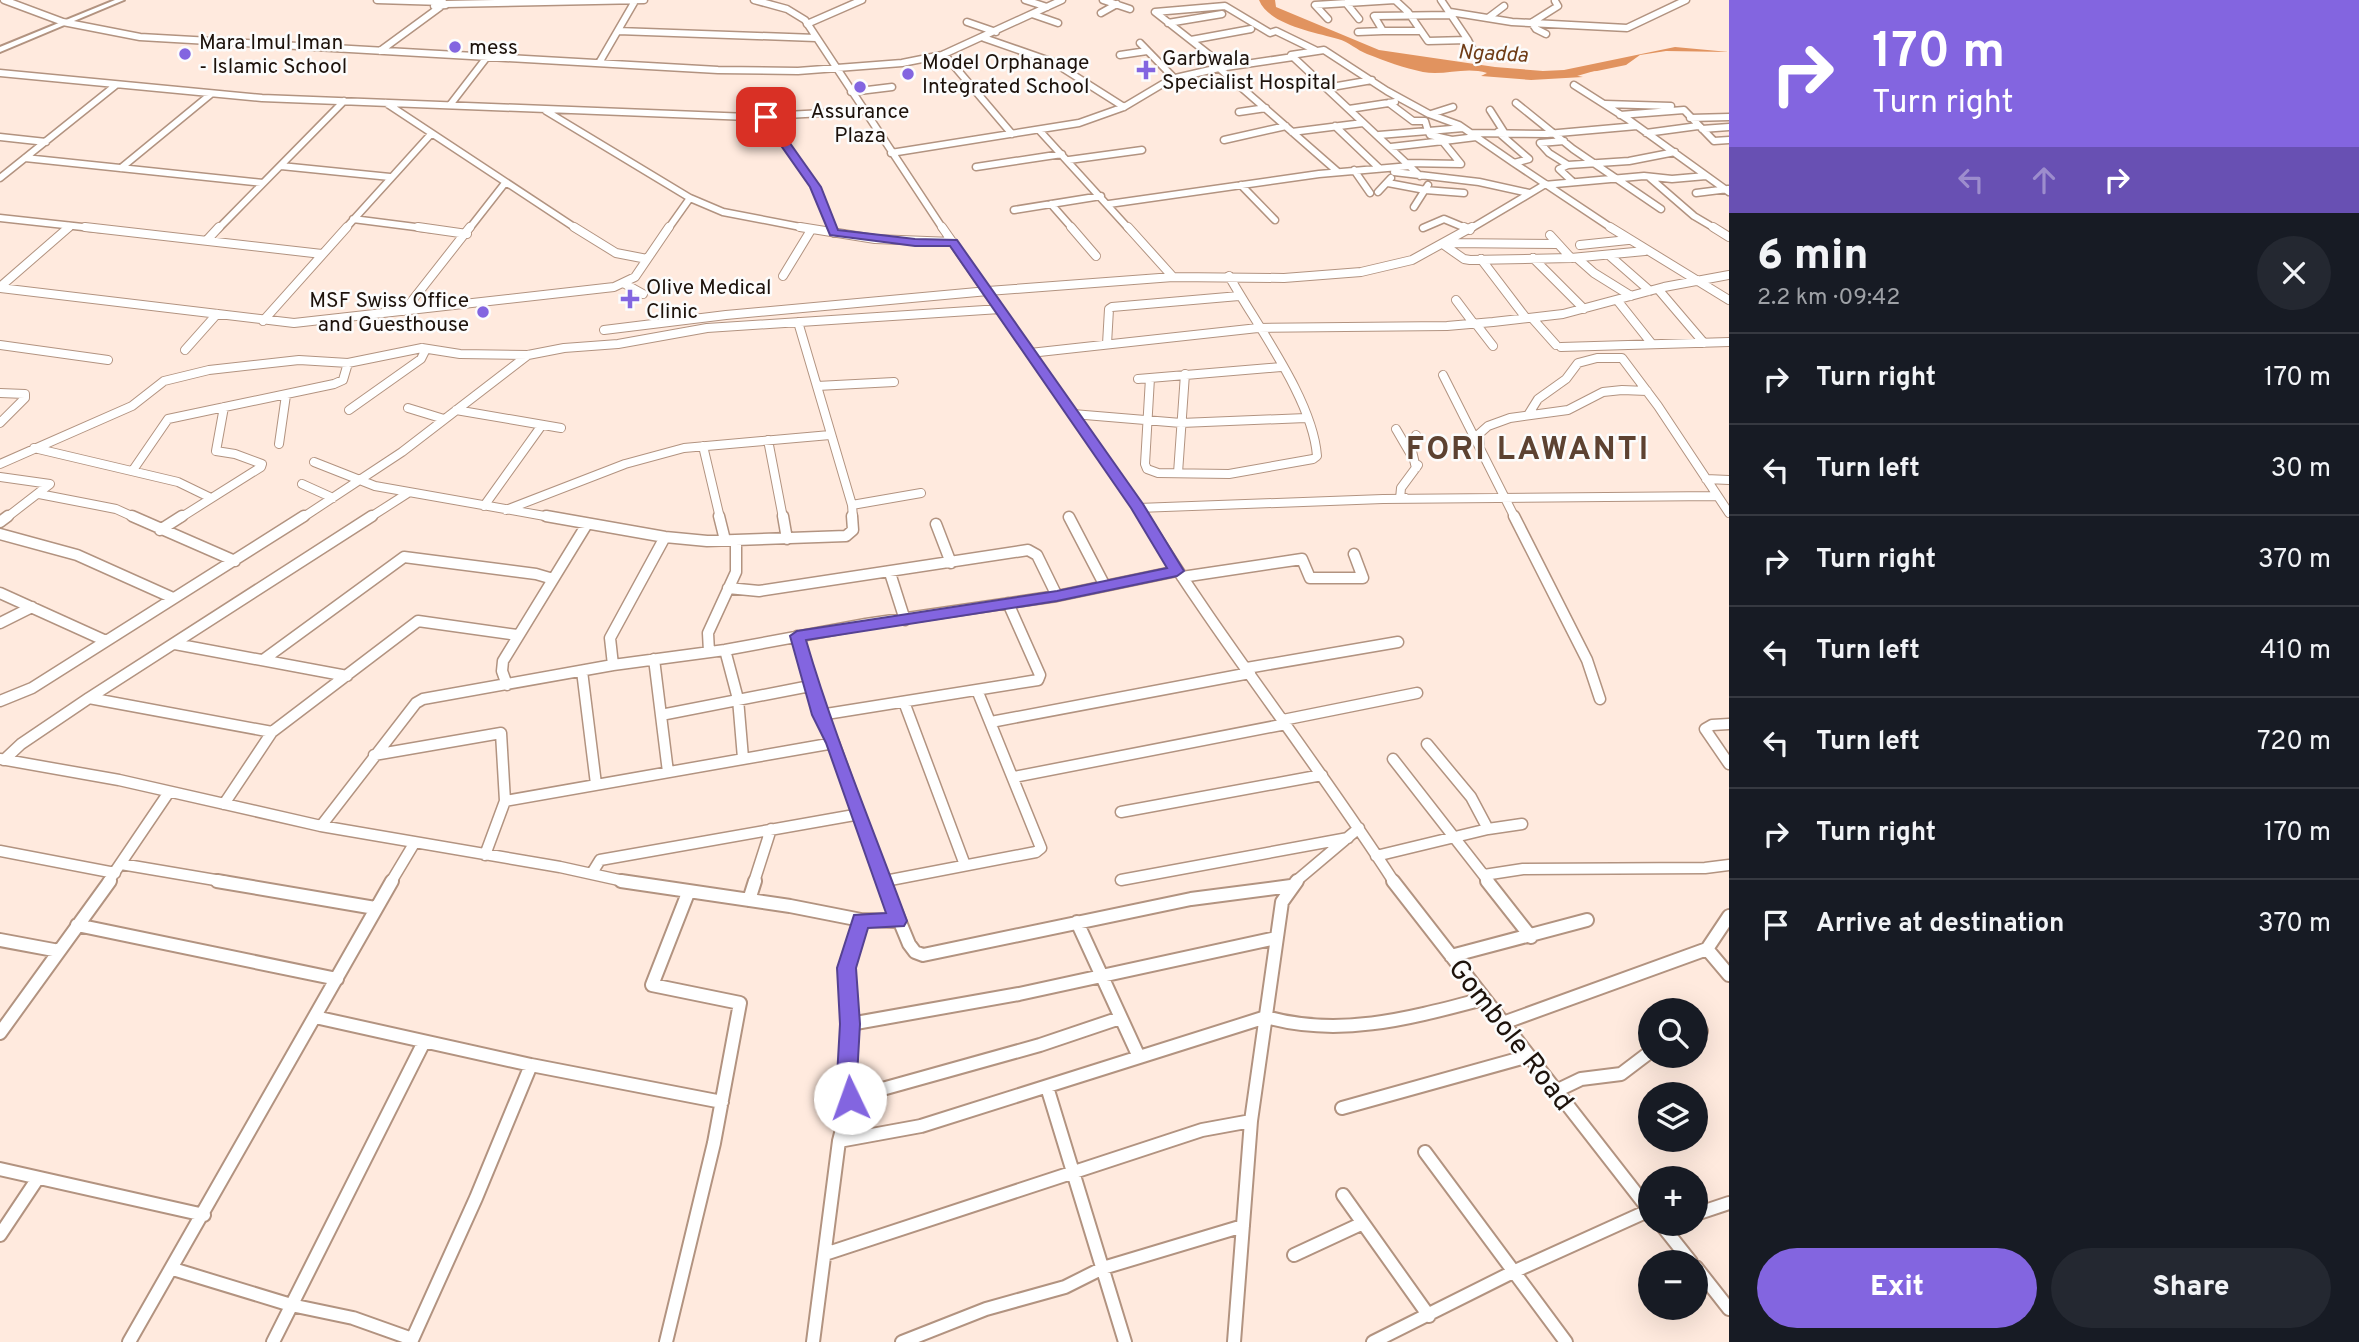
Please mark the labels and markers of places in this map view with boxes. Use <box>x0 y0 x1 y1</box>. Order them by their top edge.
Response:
place label: Mara Imul Iman - Islamic School <box>199 30 347 81</box>
place label: mess <box>469 35 518 62</box>
marker: mess <box>447 39 463 55</box>
marker: Mara Imul Iman - Islamic School <box>177 46 193 62</box>
place label: Garbwala Specialist Hospital <box>1162 46 1336 97</box>
place label: Model Orphanage Integrated School <box>922 50 1090 101</box>
marker: Garbwala Specialist Hospital <box>1136 60 1156 80</box>
marker: Model Orphanage Integrated School <box>900 66 916 82</box>
marker: Assurance Plaza <box>852 79 868 95</box>
pin <box>736 87 796 147</box>
place label: Assurance Plaza <box>811 99 909 150</box>
place label: Olive Medical Clinic <box>646 275 772 326</box>
place label: MSF Swiss Office and Guesthouse <box>309 288 469 339</box>
marker: Olive Medical Clinic <box>620 289 640 309</box>
marker: MSF Swiss Office and Guesthouse <box>475 304 491 320</box>

